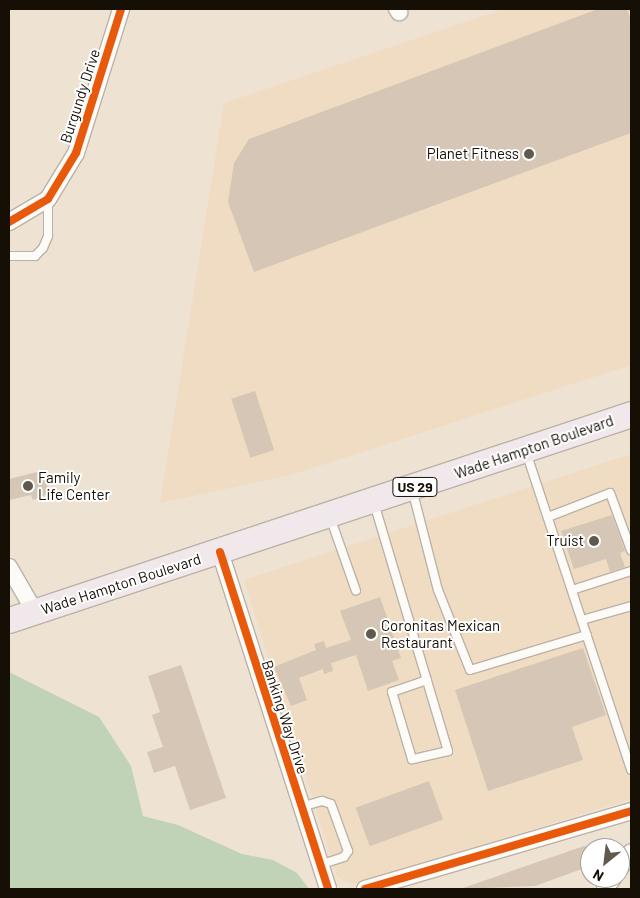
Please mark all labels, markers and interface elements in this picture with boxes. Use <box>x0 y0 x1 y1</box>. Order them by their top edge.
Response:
street label: Burgundy Drive <box>56 47 104 145</box>
place label: Planet Fitness <box>427 145 519 163</box>
marker: Planet Fitness <box>523 148 535 160</box>
street label: Wade Hampton Boulevard <box>452 411 616 483</box>
place label: Family Life Center <box>38 468 110 503</box>
road number: US 29 <box>391 476 439 498</box>
marker: Family Life Center <box>22 480 34 492</box>
place label: Truist <box>546 532 584 550</box>
marker: Truist <box>588 535 600 547</box>
street label: Wade Hampton Boulevard <box>39 550 203 618</box>
place label: Coronitas Mexican Restaurant <box>381 616 500 651</box>
marker: Coronitas Mexican Restaurant <box>365 628 377 640</box>
street label: Banking Way Drive <box>258 658 312 776</box>
north arrow <box>580 838 630 888</box>
text: N <box>590 866 606 885</box>

